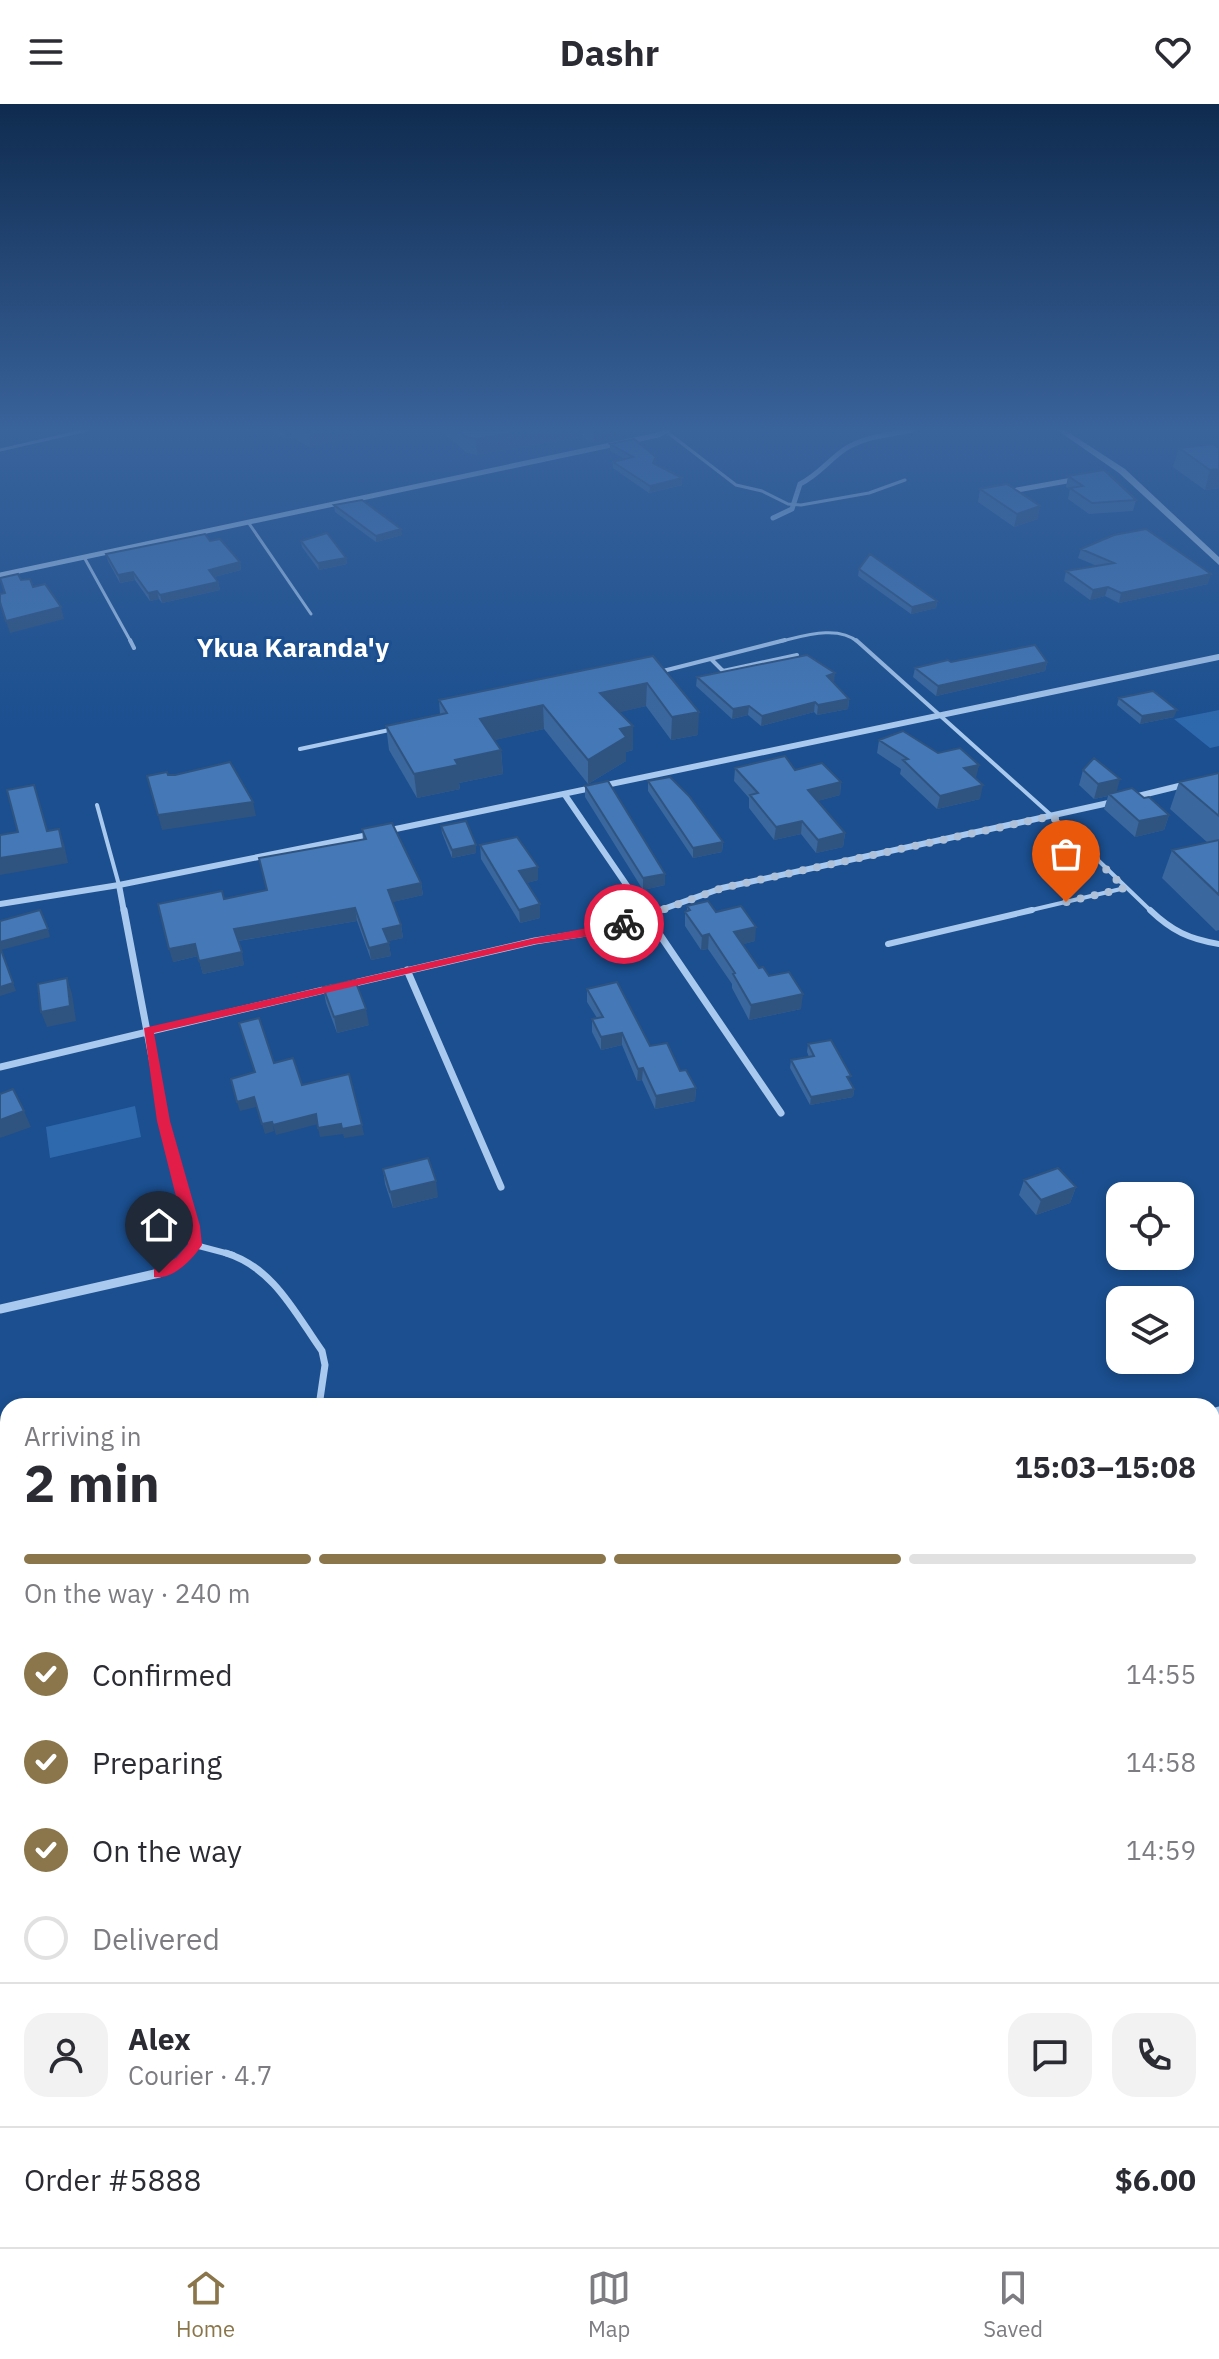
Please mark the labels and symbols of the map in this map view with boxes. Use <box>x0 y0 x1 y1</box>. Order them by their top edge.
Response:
district label: Ykua Karanda'y <box>197 630 389 664</box>
pin <box>1032 820 1100 902</box>
courier <box>584 884 664 964</box>
pin <box>125 1191 193 1273</box>

